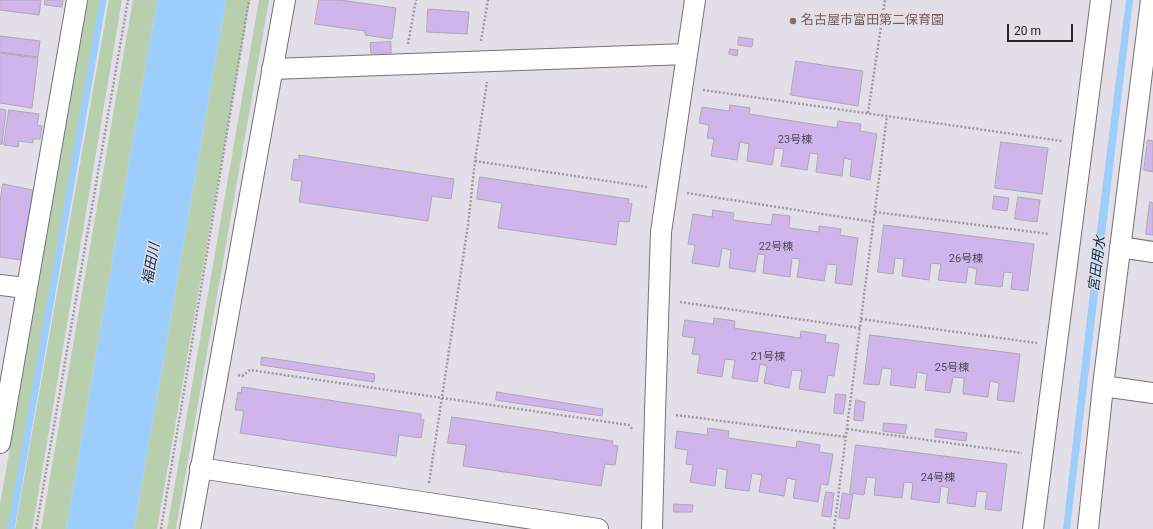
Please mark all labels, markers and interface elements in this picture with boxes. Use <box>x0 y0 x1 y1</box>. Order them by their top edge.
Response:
place label: 名古屋市富田第二保育園 <box>801 13 944 29</box>
marker: 名古屋市富田第二保育園 <box>788 16 798 26</box>
scale bar <box>1009 16 1075 42</box>
text: 20 m <box>1014 24 1041 38</box>
house number: 23号棟 <box>778 133 812 147</box>
water label: 宮田用水 <box>1086 235 1110 293</box>
house number: 22号棟 <box>759 240 793 254</box>
water label: 福田川 <box>140 242 164 286</box>
house number: 26号棟 <box>949 252 983 266</box>
house number: 21号棟 <box>751 350 785 364</box>
house number: 25号棟 <box>935 361 969 375</box>
house number: 24号棟 <box>921 471 955 485</box>

